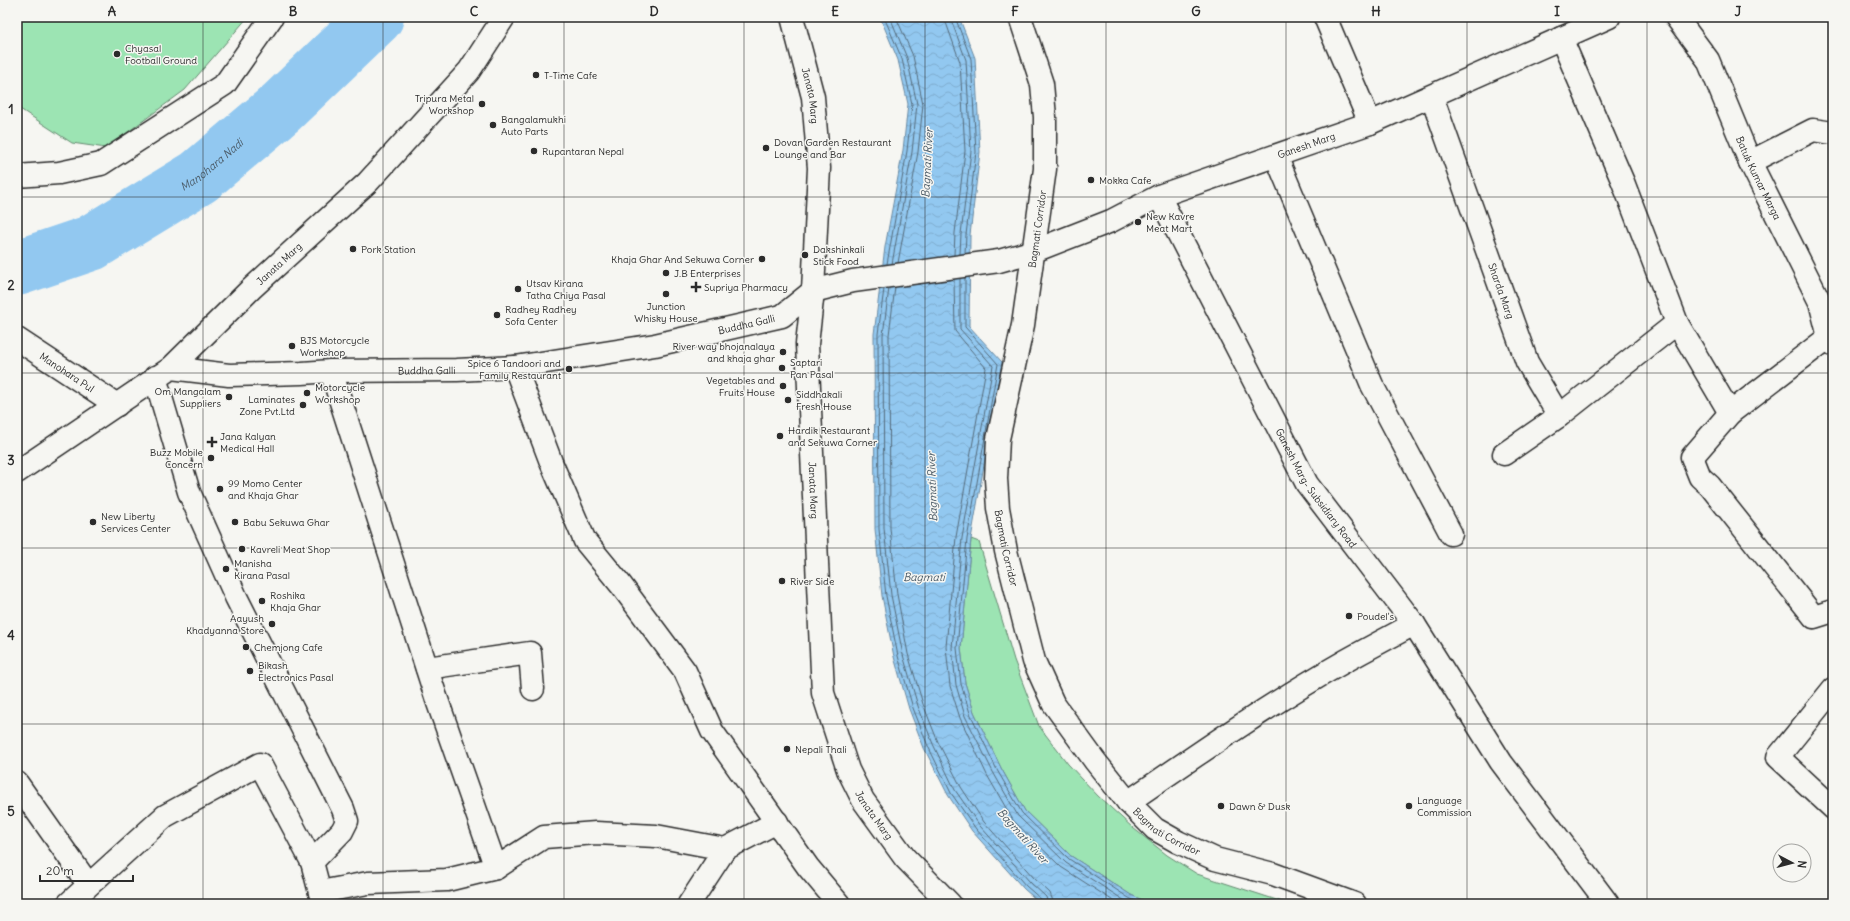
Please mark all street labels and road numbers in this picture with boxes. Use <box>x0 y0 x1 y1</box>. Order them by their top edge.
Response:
street label: Janata Marg <box>799 66 821 124</box>
street label: Ganesh Marg <box>1276 130 1337 162</box>
street label: Batuk Kumar Marga <box>1733 134 1784 222</box>
street label: Bagmati Corridor <box>1026 189 1049 269</box>
street label: Janata Marg <box>254 240 305 288</box>
street label: Sharda Marg <box>1485 261 1517 321</box>
street label: Buddha Galli <box>717 312 776 337</box>
street label: Manohara Pul <box>37 350 97 395</box>
street label: Buddha Galli <box>398 364 455 377</box>
street label: Ganesh Marg- Subsidiary Road <box>1273 426 1359 550</box>
street label: Janata Marg <box>805 462 821 519</box>
street label: Bagmati Corridor <box>991 509 1021 588</box>
street label: Janata Marg <box>852 788 896 842</box>
street label: Bagmati Corridor <box>1130 805 1202 858</box>

